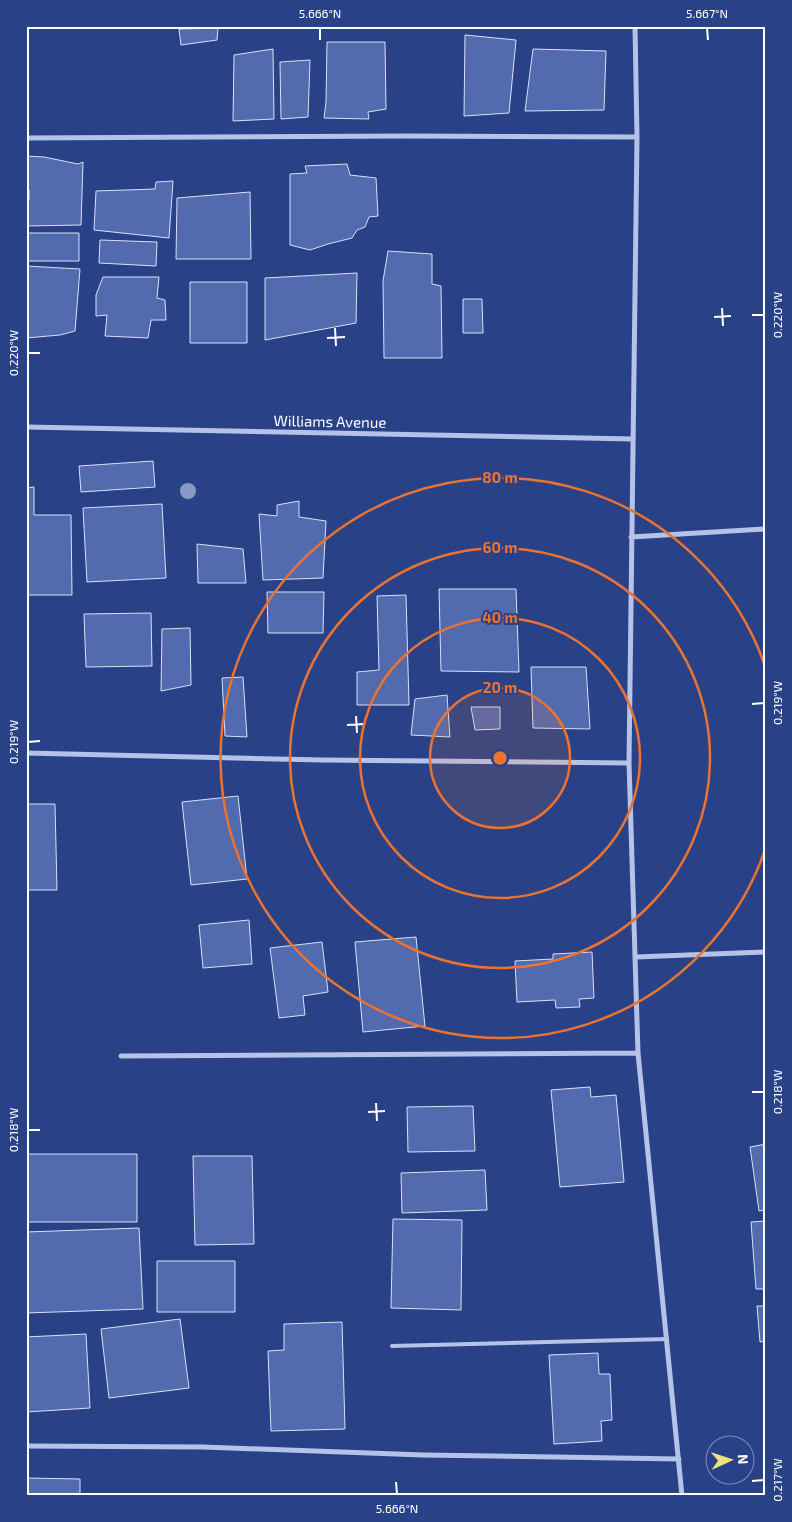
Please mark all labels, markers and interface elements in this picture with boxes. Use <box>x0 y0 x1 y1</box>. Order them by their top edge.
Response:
text: 5.666°N <box>299 6 341 20</box>
text: 5.667°N <box>686 6 728 20</box>
text: 0.220°W <box>770 292 784 338</box>
text: 0.220°W <box>6 330 20 376</box>
street label: Williams Avenue <box>273 411 387 431</box>
text: 80 m <box>482 468 518 486</box>
text: 60 m <box>483 538 517 556</box>
text: 40 m <box>482 608 518 626</box>
text: 20 m <box>483 678 517 696</box>
text: 0.219°W <box>770 681 784 725</box>
text: 0.219°W <box>6 720 20 764</box>
centre of rings <box>491 749 509 767</box>
text: 0.218°W <box>770 1070 784 1114</box>
text: 0.218°W <box>6 1108 20 1152</box>
north arrow <box>704 1434 754 1484</box>
text: N <box>735 1454 752 1465</box>
text: 0.217°W <box>770 1458 784 1502</box>
text: 5.666°N <box>376 1501 418 1515</box>

